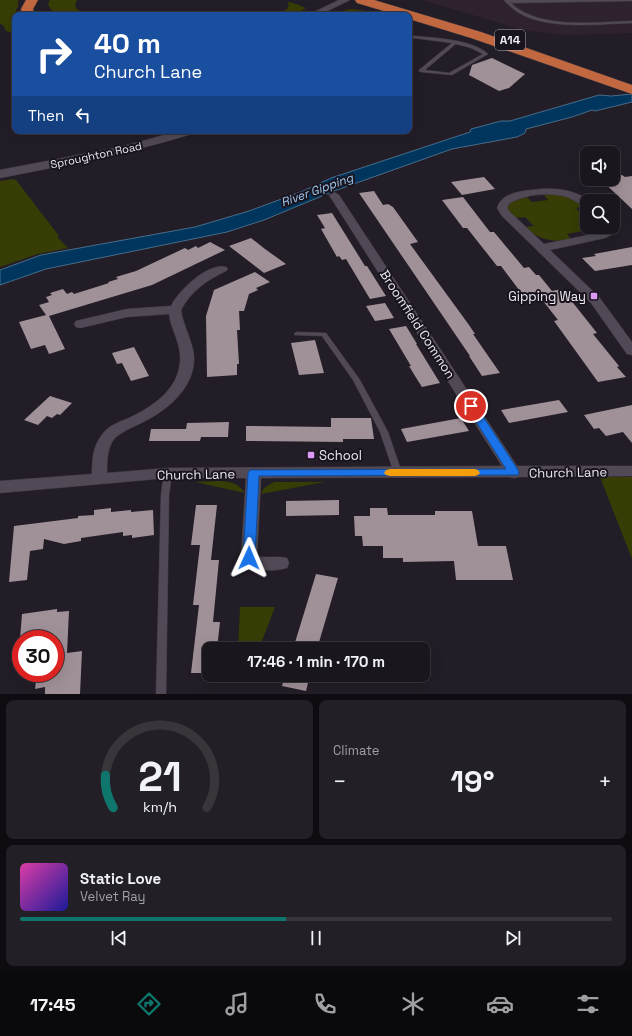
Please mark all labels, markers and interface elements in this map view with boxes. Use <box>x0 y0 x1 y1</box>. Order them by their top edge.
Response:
text: 40 m <box>94 25 161 61</box>
icon: right <box>28 28 80 80</box>
road number: A14 <box>495 30 525 50</box>
text: Church Lane <box>94 60 202 83</box>
icon: left <box>72 104 94 126</box>
text: Then <box>28 106 64 125</box>
street label: Sproughton Road <box>49 138 143 172</box>
map controls <box>580 146 620 234</box>
button: sound <box>580 146 620 186</box>
water label: River Gipping <box>279 169 357 210</box>
button: search <box>580 194 620 234</box>
street label: Broomfield Common <box>376 267 459 382</box>
place label: Gipping Way <box>508 288 586 305</box>
marker: Gipping Way <box>589 291 599 301</box>
pin <box>454 389 488 423</box>
icon: arrive <box>460 395 482 417</box>
place label: School <box>319 447 362 464</box>
marker: School <box>306 450 316 460</box>
street label: Church Lane <box>529 463 607 482</box>
street label: Church Lane <box>157 465 235 484</box>
position arrow <box>228 537 270 579</box>
speed limit sign: 30 <box>12 630 64 682</box>
text: 17:46 · 1 min · 170 m <box>247 652 385 671</box>
text: Climate <box>333 742 379 759</box>
text: 21 <box>138 749 181 802</box>
text: 19° <box>451 762 494 801</box>
text: − <box>333 767 347 795</box>
text: + <box>598 767 612 795</box>
text: km/h <box>142 797 177 815</box>
text: Static Love <box>80 869 161 888</box>
text: Velvet Ray <box>80 888 145 905</box>
icon: previous <box>108 927 130 949</box>
icon: pause <box>305 927 327 949</box>
icon: next <box>502 927 524 949</box>
icon: directions <box>135 990 163 1018</box>
icon: music <box>223 990 251 1018</box>
icon: phone <box>311 990 339 1018</box>
icon: climate <box>399 990 427 1018</box>
icon: car <box>486 990 514 1018</box>
icon: filters <box>574 990 602 1018</box>
text: 17:45 <box>30 993 76 1016</box>

